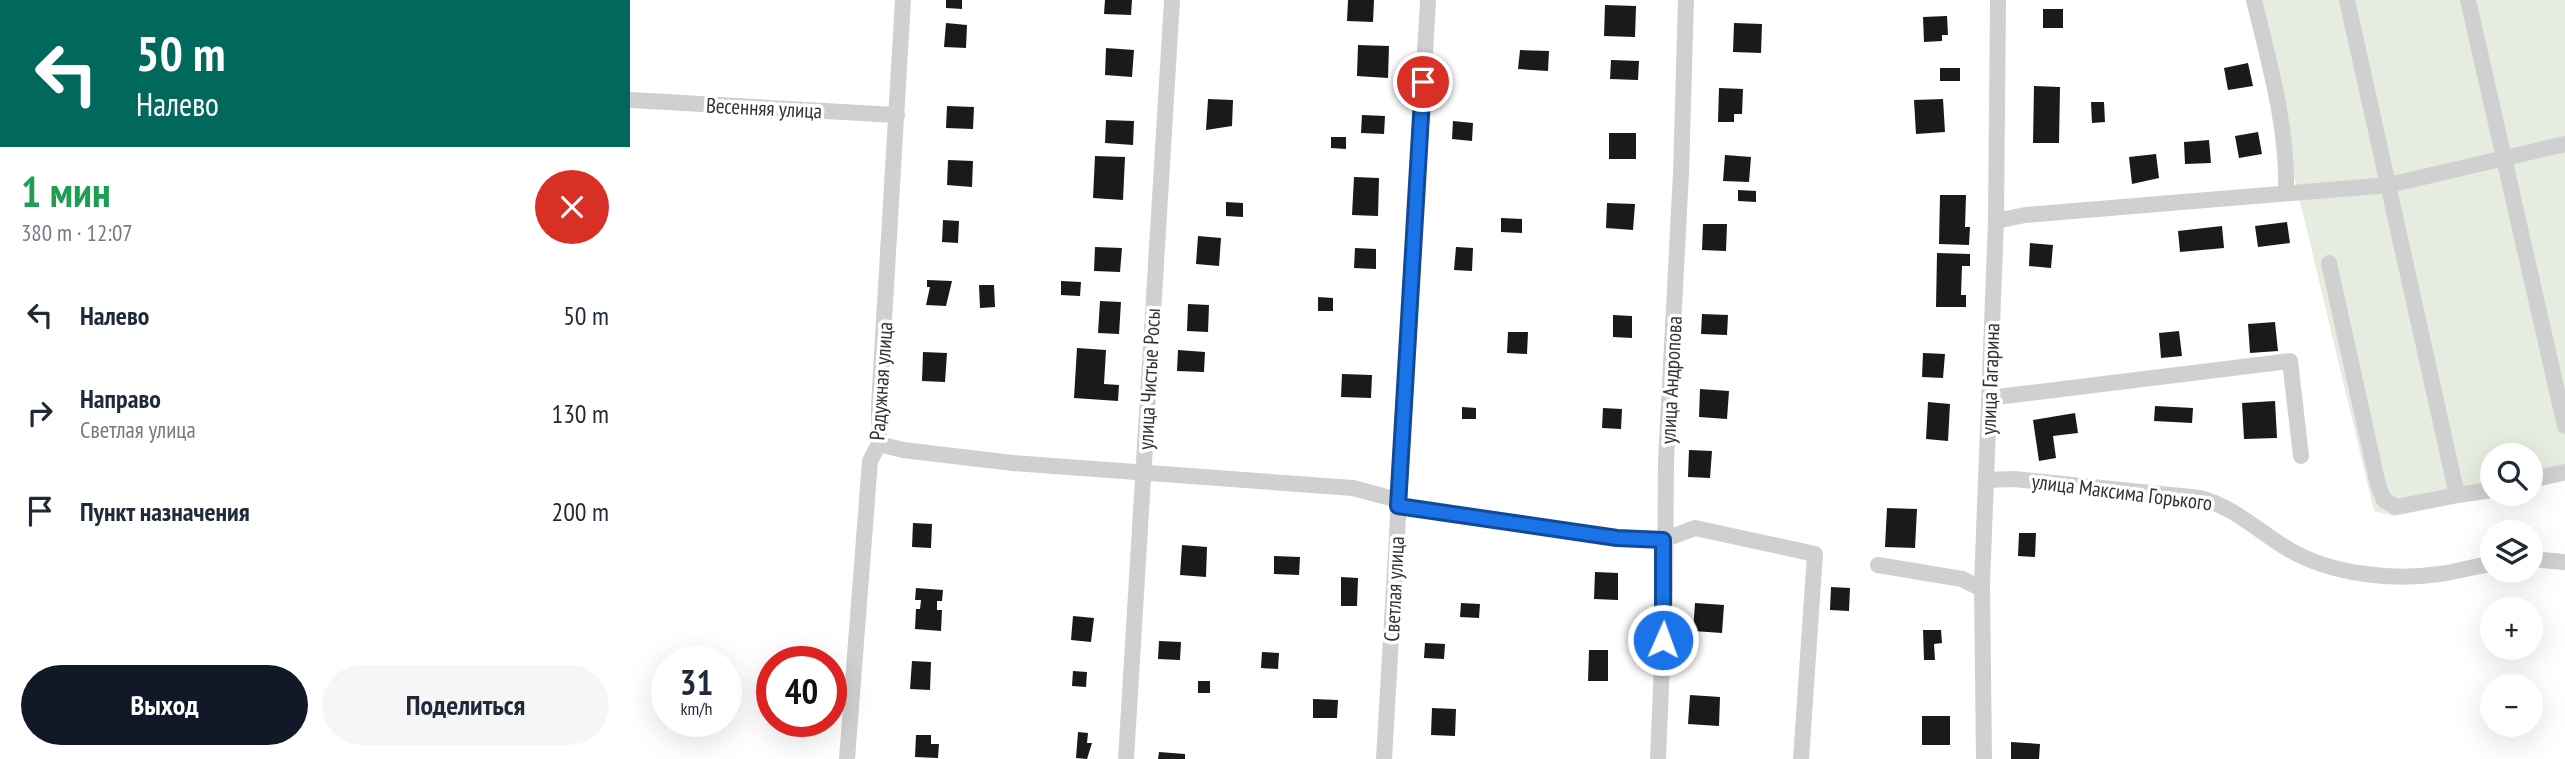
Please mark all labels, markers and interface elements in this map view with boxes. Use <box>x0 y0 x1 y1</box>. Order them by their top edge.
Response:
text: 50 m <box>136 21 225 85</box>
icon: left <box>21 28 112 119</box>
pin <box>1393 52 1453 112</box>
icon: arrive <box>1404 63 1442 101</box>
text: Налево <box>136 83 219 125</box>
street label: Весенняя улица <box>705 91 823 125</box>
text: 1 мин <box>21 164 111 219</box>
button: close <box>535 170 609 244</box>
text: 380 m · 12:07 <box>21 218 133 247</box>
icon: left <box>21 296 59 334</box>
text: Налево <box>80 299 149 332</box>
text: 50 m <box>563 299 609 332</box>
street label: улица Чистые Росы <box>1132 307 1166 451</box>
street label: улица Андропова <box>1654 315 1688 445</box>
street label: Радужная улица <box>863 321 899 441</box>
street label: улица Гагарина <box>1975 323 2005 435</box>
text: Направо <box>80 382 161 415</box>
icon: right <box>21 394 59 432</box>
text: 130 m <box>551 397 609 430</box>
text: Светлая улица <box>80 415 196 444</box>
map controls <box>2480 443 2543 737</box>
button: search <box>2480 443 2543 506</box>
street label: улица Максима Горького <box>2030 468 2214 516</box>
icon: arrive <box>21 492 59 530</box>
text: Пункт назначения <box>80 495 250 528</box>
text: 200 m <box>551 495 609 528</box>
button: layers <box>2480 520 2543 583</box>
street label: Светлая улица <box>1378 536 1410 642</box>
button: + <box>2480 597 2543 660</box>
position arrow <box>1626 603 1700 677</box>
speed limit sign: 40 <box>756 646 847 737</box>
text: 31 <box>680 659 713 705</box>
button: Выход <box>21 665 308 745</box>
button: Поделиться <box>322 665 609 745</box>
button: − <box>2480 674 2543 737</box>
text: km/h <box>681 697 712 720</box>

